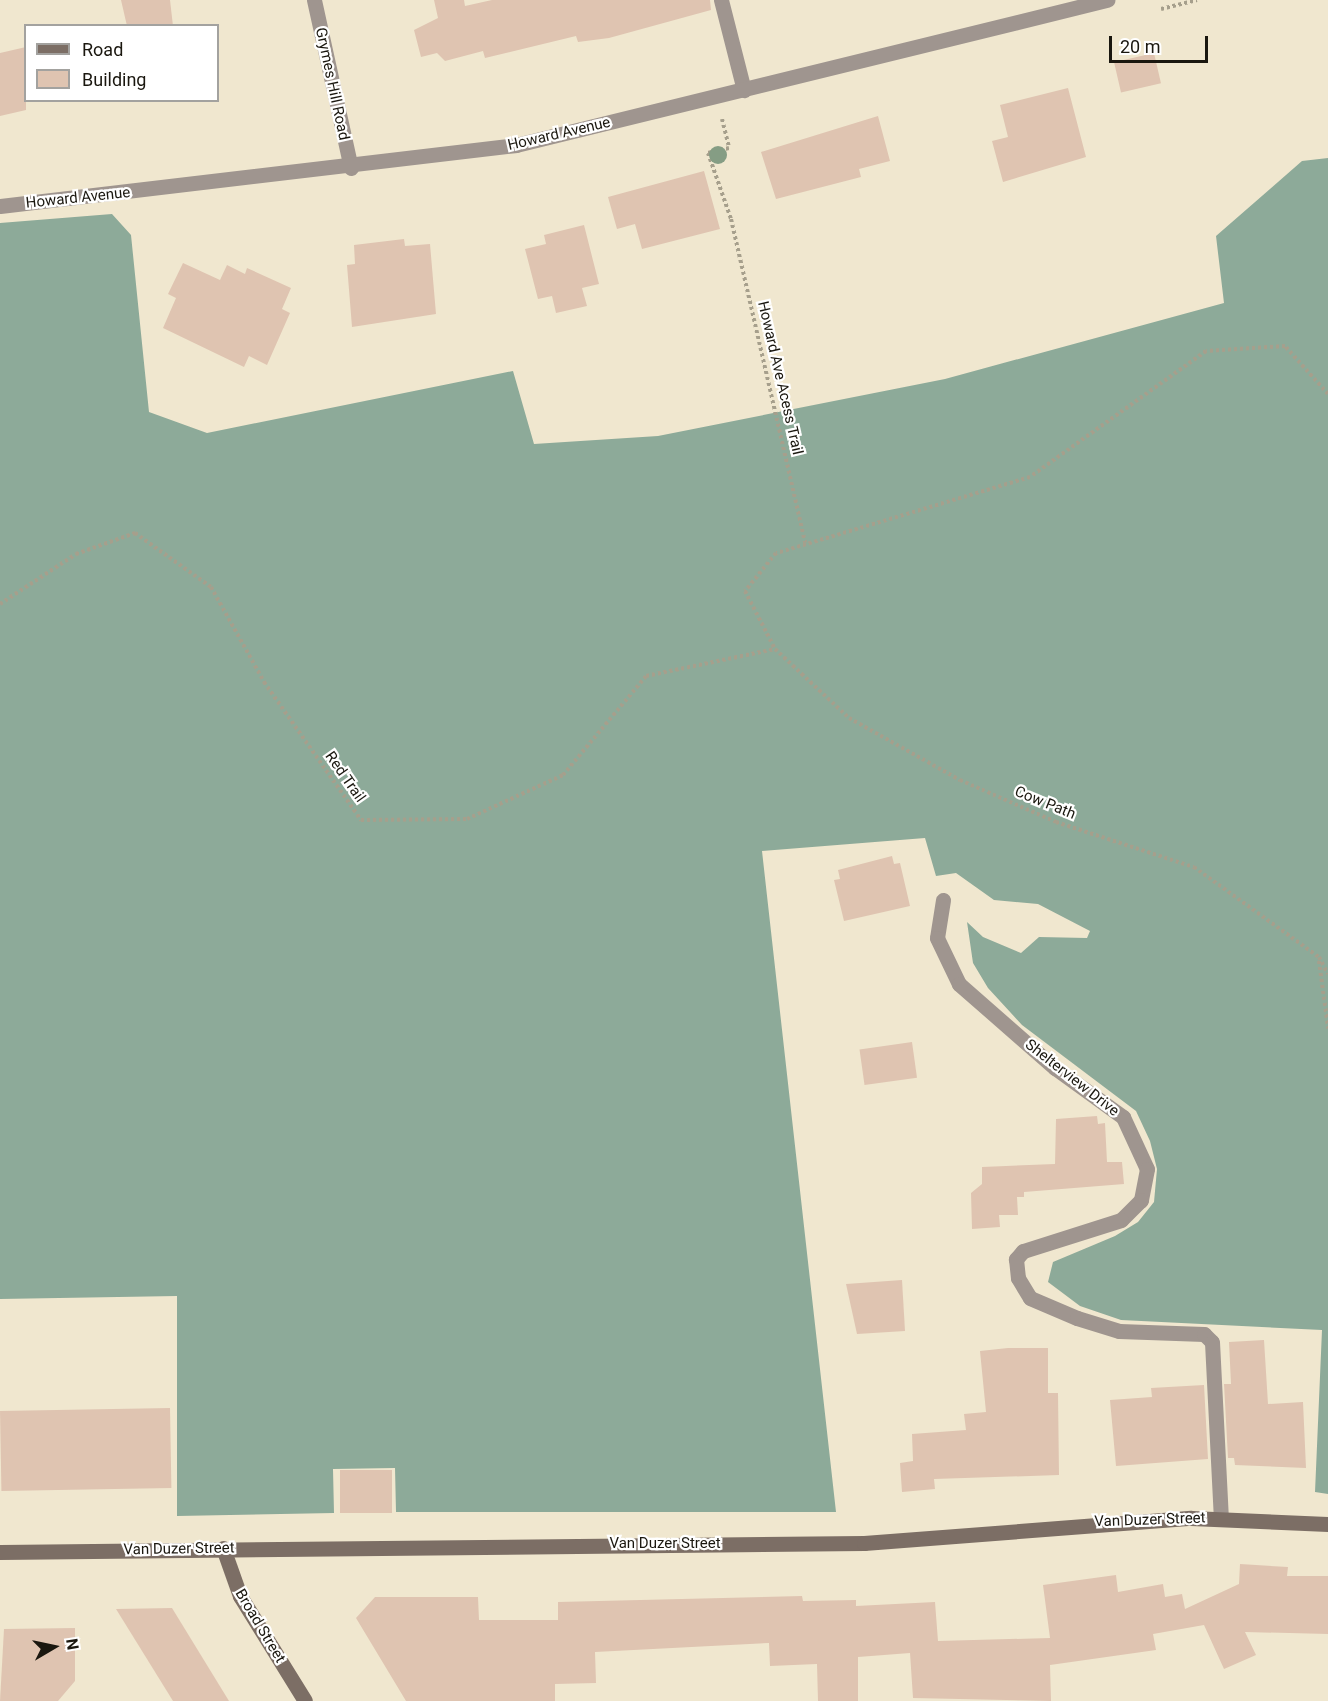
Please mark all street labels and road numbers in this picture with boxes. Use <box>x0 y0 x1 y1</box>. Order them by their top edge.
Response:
street label: Grymes Hill Road <box>311 26 353 142</box>
street label: Howard Avenue <box>506 113 612 155</box>
street label: Howard Avenue <box>25 184 131 212</box>
street label: Howard Ave Acess Trail <box>754 299 806 457</box>
street label: Red Trail <box>321 748 369 806</box>
street label: Cow Path <box>1012 783 1078 823</box>
street label: Shelterview Drive <box>1021 1036 1123 1120</box>
street label: Van Duzer Street <box>1094 1509 1206 1531</box>
street label: Van Duzer Street <box>609 1535 721 1553</box>
street label: Van Duzer Street <box>123 1539 235 1559</box>
street label: Broad Street <box>231 1586 289 1666</box>

